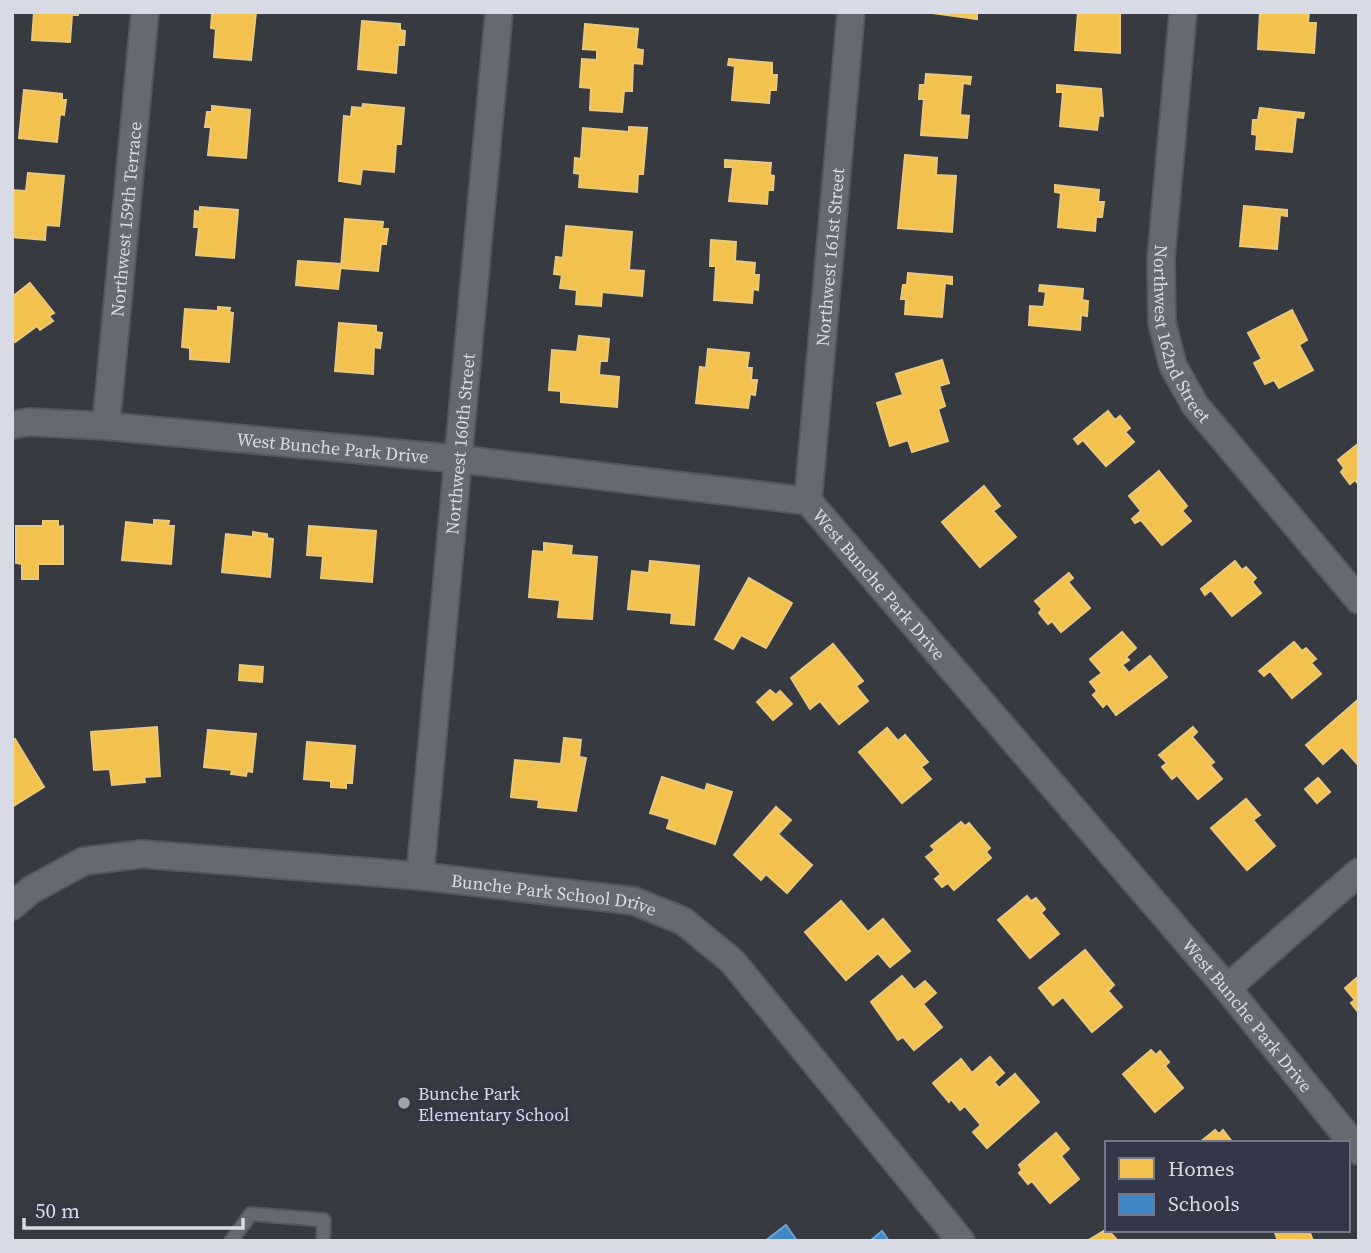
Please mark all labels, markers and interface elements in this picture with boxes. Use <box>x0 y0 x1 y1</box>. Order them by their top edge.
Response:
street label: Northwest 159th Terrace <box>104 120 147 318</box>
street label: Northwest 161st Street <box>809 167 850 347</box>
street label: Northwest 162nd Street <box>1148 244 1217 428</box>
street label: Northwest 160th Street <box>439 352 480 536</box>
street label: West Bunche Park Drive <box>235 426 430 469</box>
street label: West Bunche Park Drive <box>807 503 952 665</box>
street label: Bunche Park School Drive <box>450 867 661 922</box>
street label: West Bunche Park Drive <box>1177 933 1319 1097</box>
place label: Bunche Park Elementary School <box>418 1081 569 1127</box>
marker: Bunche Park Elementary School <box>396 1095 412 1111</box>
legend <box>1105 1141 1350 1232</box>
text: Homes <box>1168 1154 1234 1183</box>
scale bar <box>24 1186 243 1230</box>
text: Schools <box>1168 1189 1240 1218</box>
text: 50 m <box>35 1196 80 1225</box>

